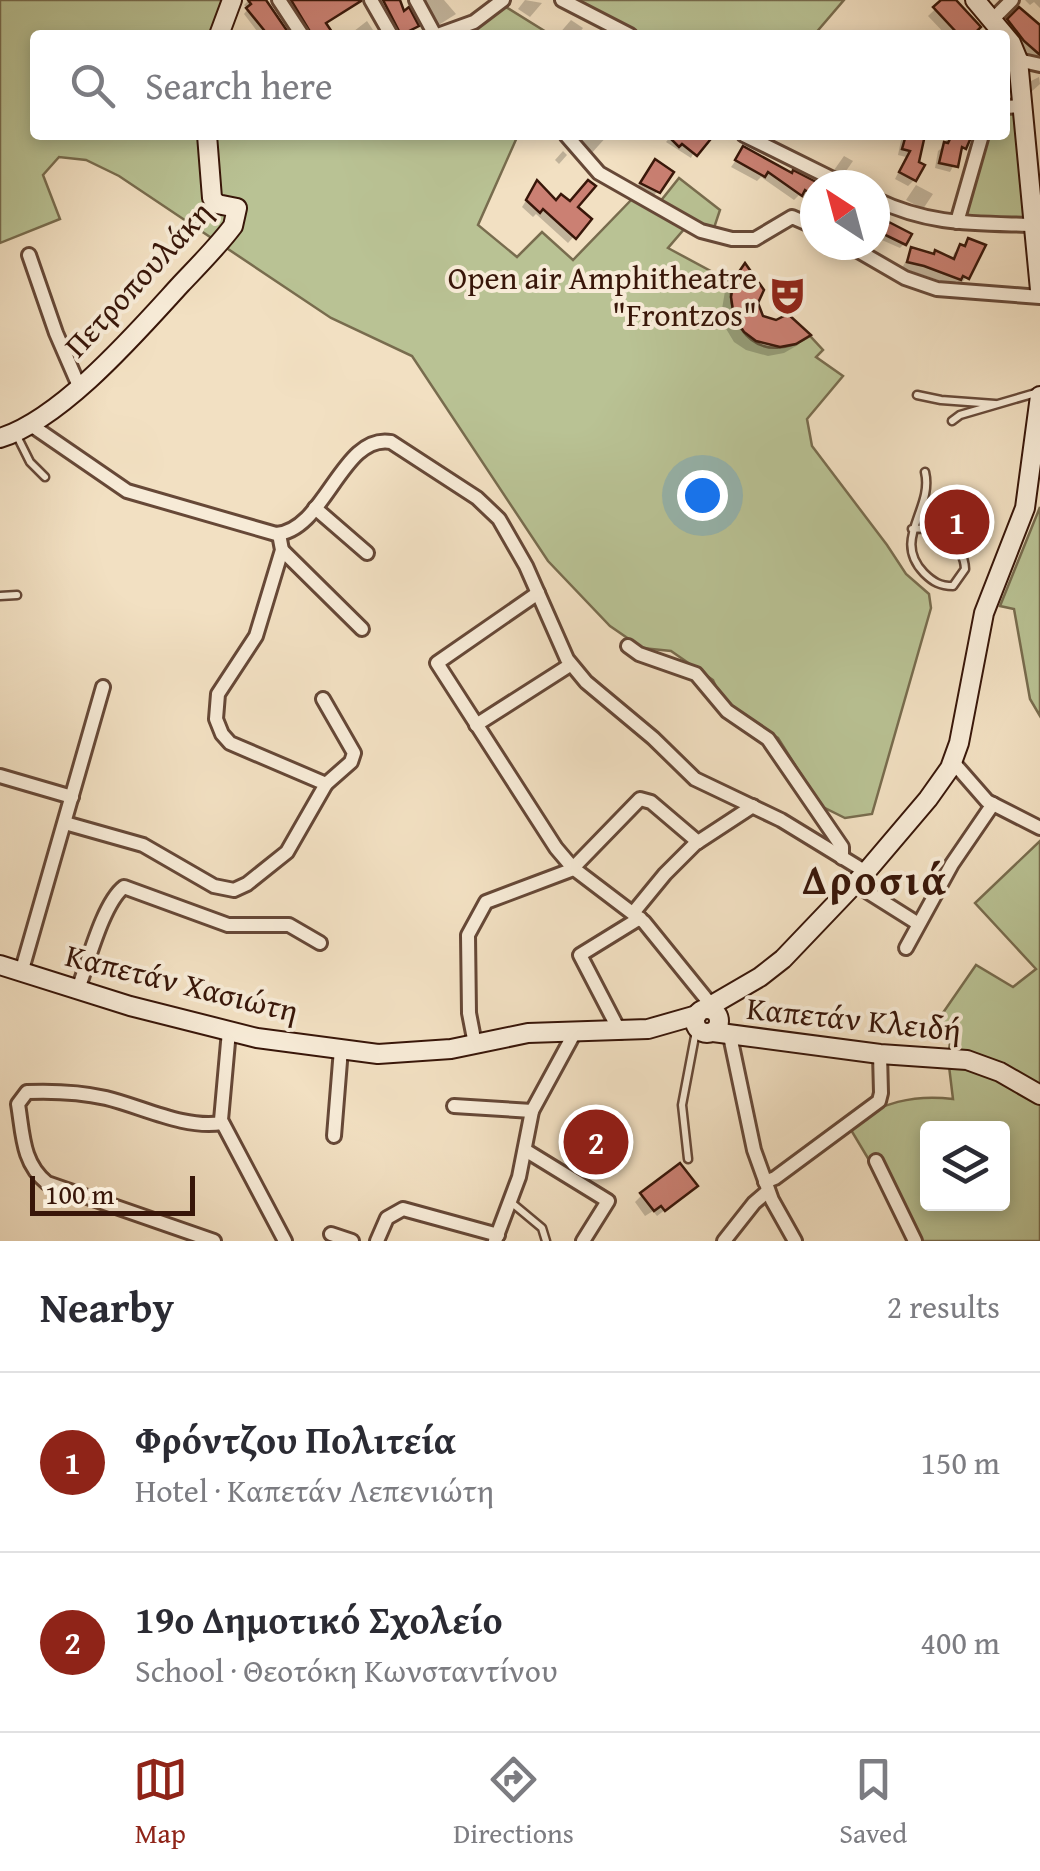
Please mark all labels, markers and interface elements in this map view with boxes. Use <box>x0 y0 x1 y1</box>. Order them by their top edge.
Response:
search box <box>30 30 1010 140</box>
text: Search here <box>145 57 333 113</box>
icon: search <box>65 58 120 113</box>
north arrow <box>800 170 890 260</box>
street label: Πετροπουλάκη <box>53 190 223 367</box>
place label: Open air Amphitheatre "Frontzos" <box>448 254 757 338</box>
theatre icon: Open air Amphitheatre "Frontzos" <box>766 275 808 317</box>
your location <box>677 470 728 521</box>
pin: 1 <box>924 484 990 560</box>
district label: Δροσιά <box>802 848 949 909</box>
street label: Καπετάν Χασιώτη <box>61 931 303 1034</box>
street label: Καπετάν Κλειδή <box>745 984 964 1053</box>
pin: 2 <box>564 1104 628 1180</box>
map controls <box>920 1121 1010 1211</box>
button: layers <box>920 1121 1010 1211</box>
scale bar <box>30 1171 195 1216</box>
text: 100 m <box>45 1173 114 1214</box>
text: Nearby <box>40 1276 174 1337</box>
text: 2 results <box>887 1283 1000 1330</box>
text: Φρόντζου Πολιτεία <box>135 1411 457 1467</box>
text: 1 <box>64 1439 81 1486</box>
text: 150 m <box>921 1439 1000 1486</box>
text: Hotel · Καπετάν Λεπενιώτη <box>135 1467 494 1514</box>
text: 19ο Δημοτικό Σχολείο <box>135 1591 503 1647</box>
text: 2 <box>64 1619 81 1666</box>
text: 400 m <box>921 1619 1000 1666</box>
text: School · Θεοτόκη Κωνσταντίνου <box>135 1647 558 1694</box>
tab: Map <box>133 1752 188 1853</box>
tab: Directions <box>453 1752 574 1853</box>
tab: Saved <box>839 1752 907 1853</box>

